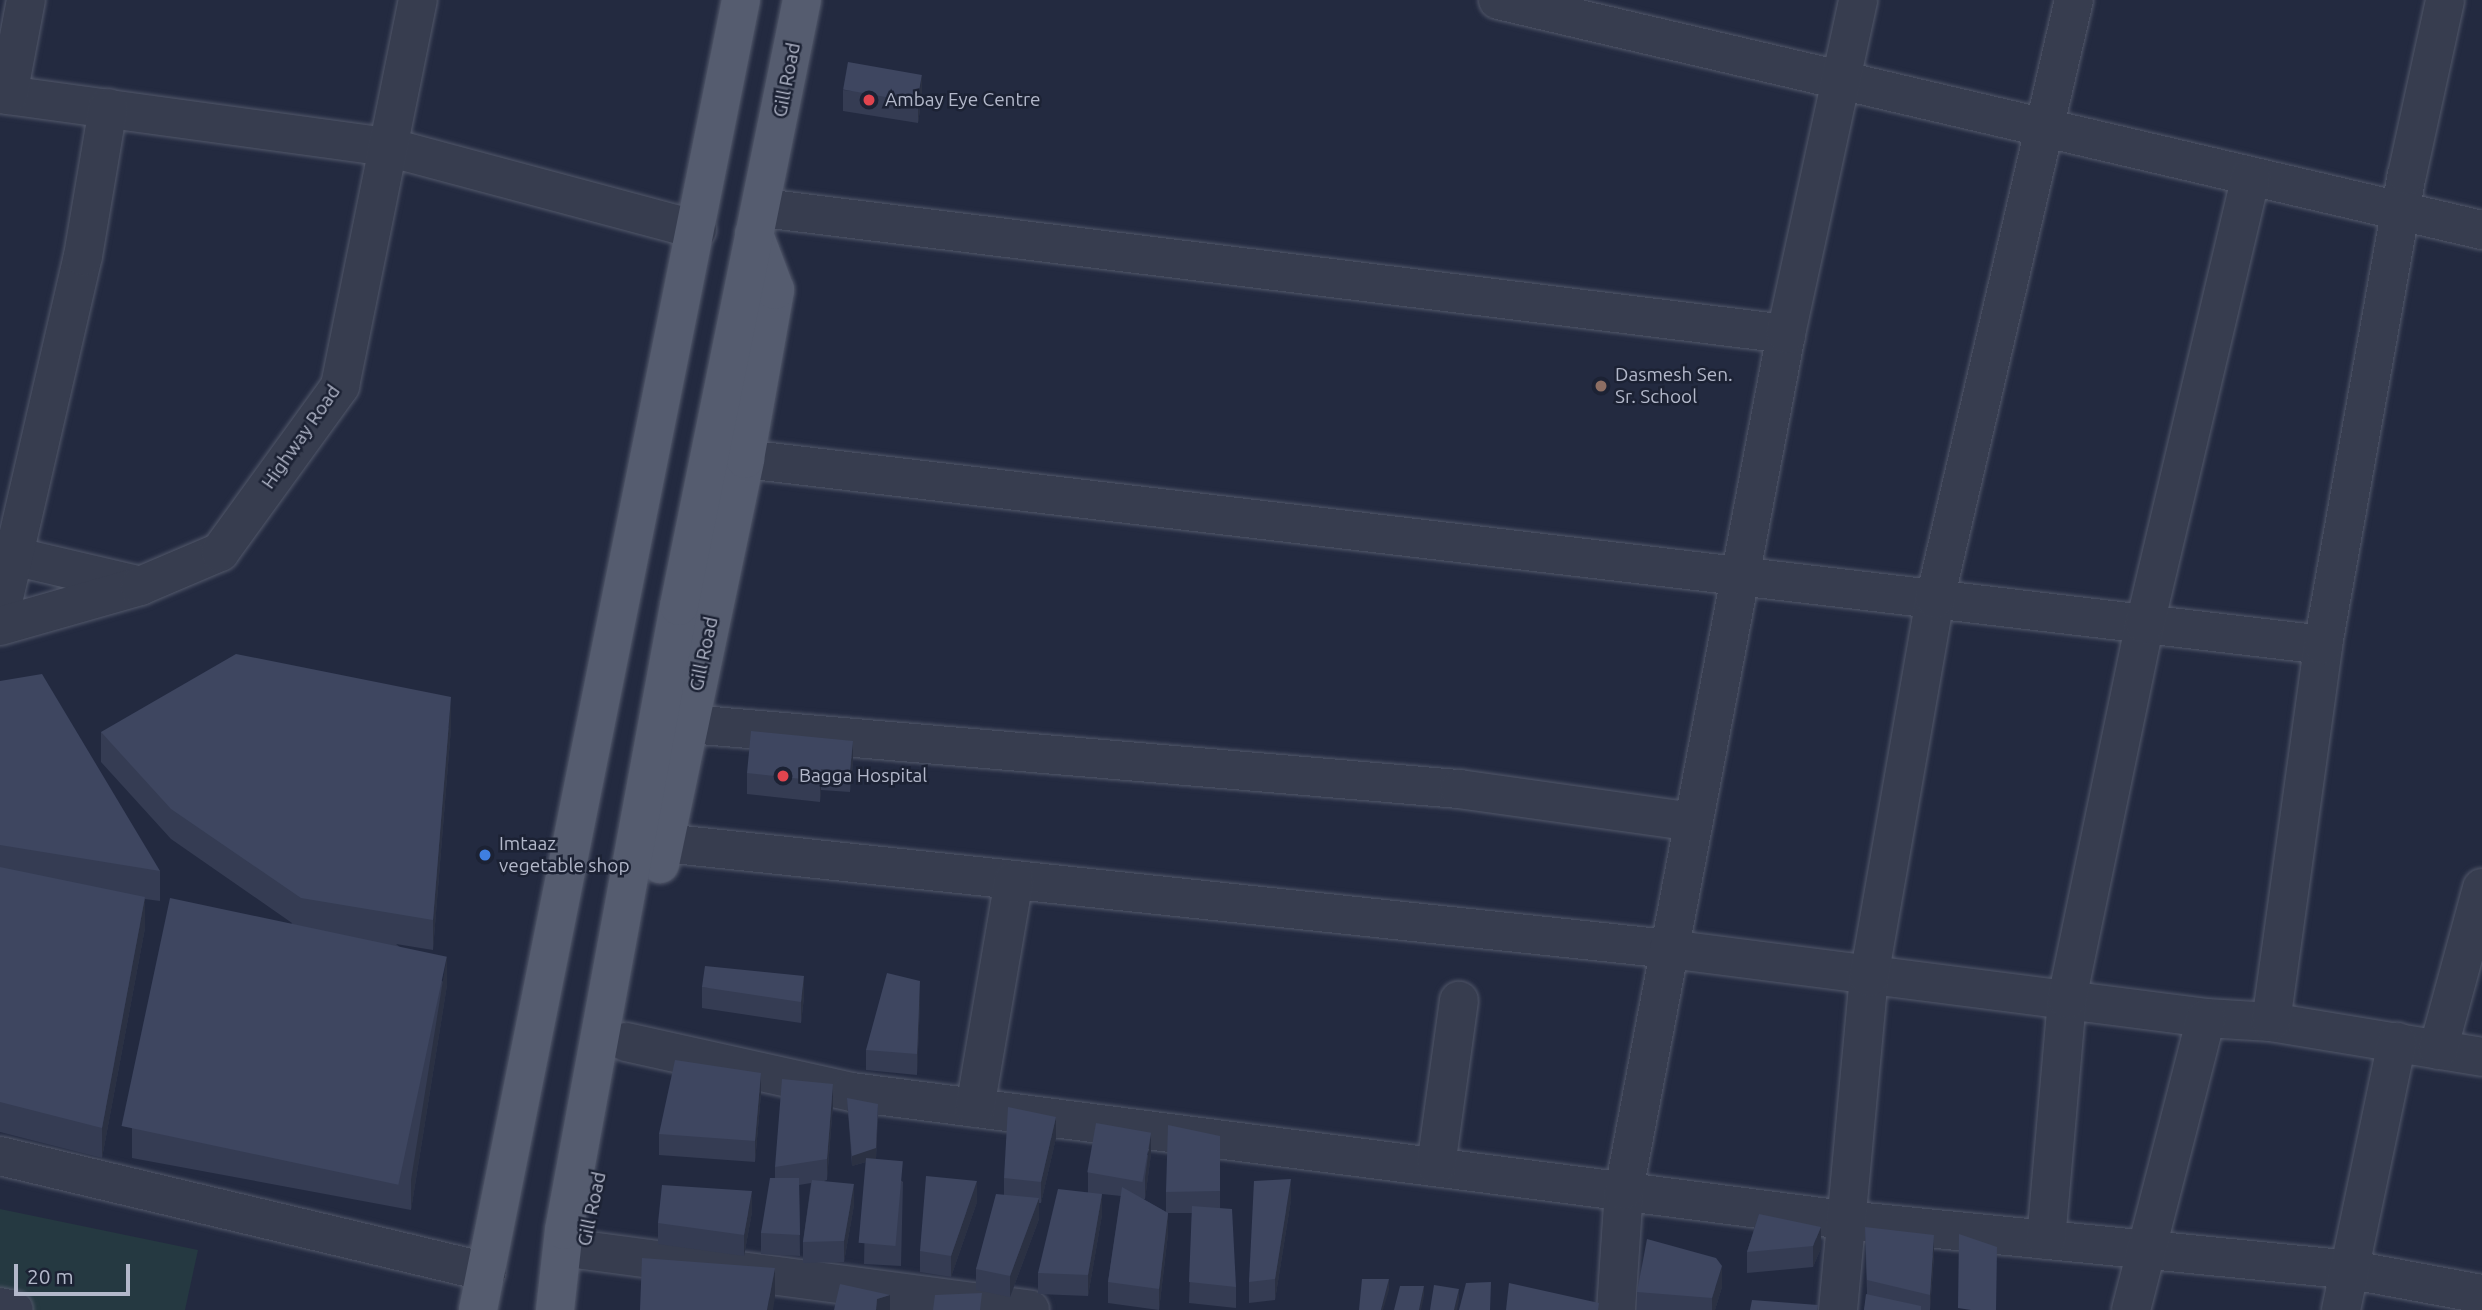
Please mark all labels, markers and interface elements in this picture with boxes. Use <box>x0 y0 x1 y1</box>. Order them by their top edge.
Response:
street label: Gill Road <box>769 41 805 119</box>
place label: Ambay Eye Centre <box>885 89 1041 111</box>
marker: Ambay Eye Centre <box>859 90 879 110</box>
place label: Dasmesh Sen. Sr. School <box>1615 364 1733 408</box>
marker: Dasmesh Sen. Sr. School <box>1593 378 1609 394</box>
street label: Highway Road <box>257 381 345 493</box>
street label: Gill Road <box>685 615 723 693</box>
place label: Bagga Hospital <box>799 765 927 787</box>
marker: Bagga Hospital <box>773 766 793 786</box>
place label: Imtaaz vegetable shop <box>499 833 630 877</box>
marker: Imtaaz vegetable shop <box>477 847 493 863</box>
street label: Gill Road <box>573 1170 611 1248</box>
scale bar <box>18 1250 133 1294</box>
text: 20 m <box>27 1264 74 1288</box>

